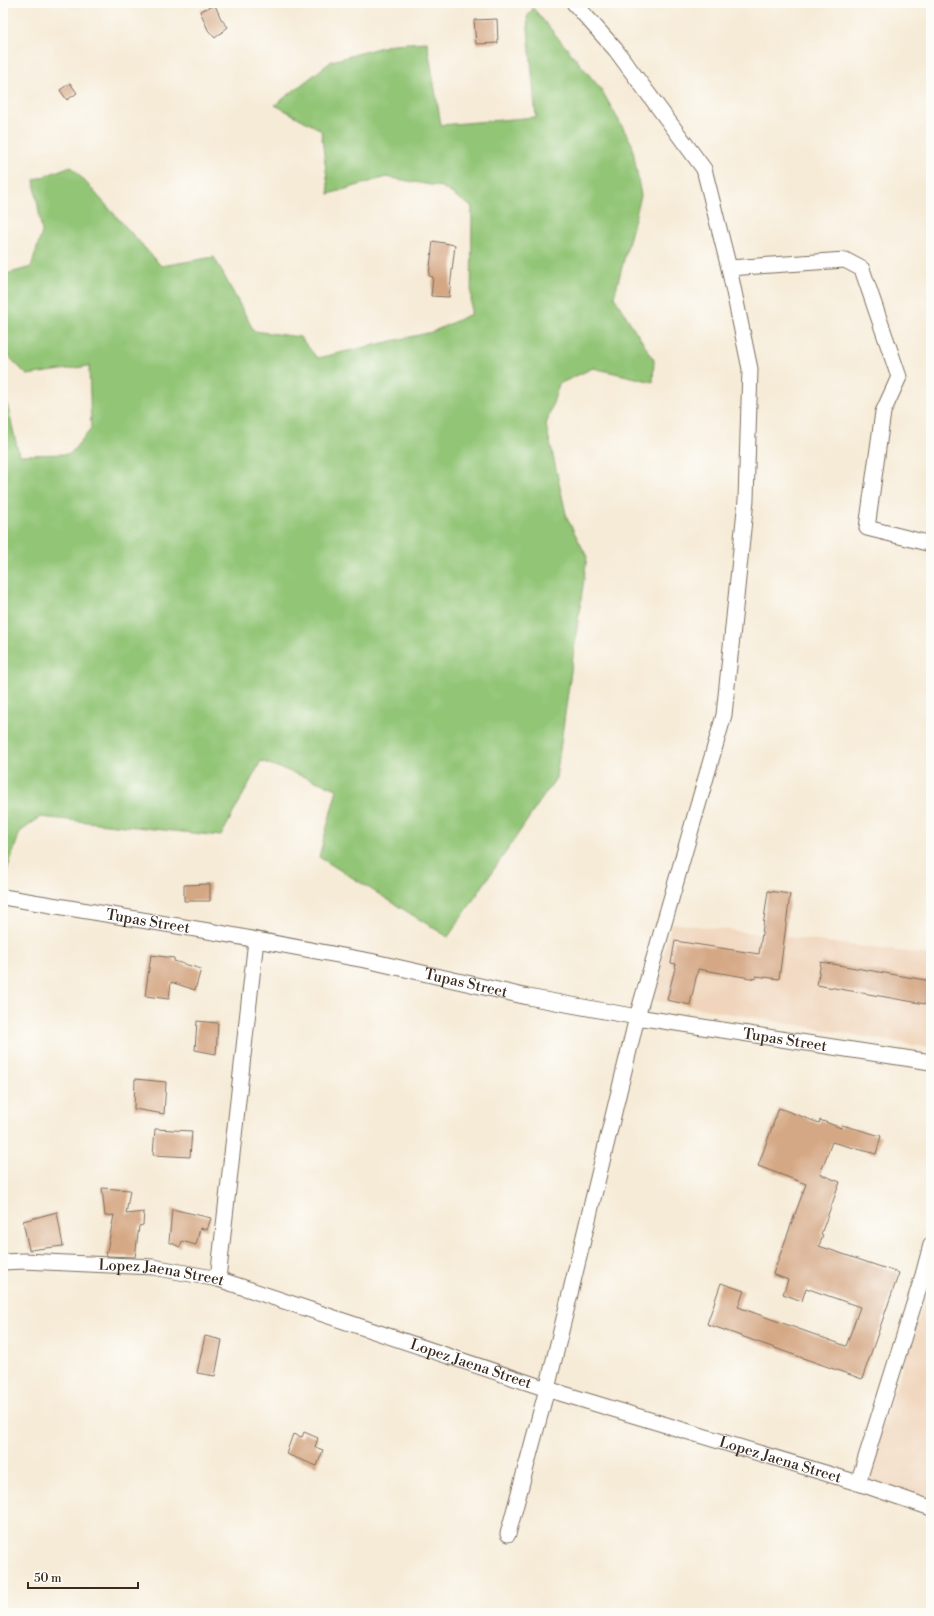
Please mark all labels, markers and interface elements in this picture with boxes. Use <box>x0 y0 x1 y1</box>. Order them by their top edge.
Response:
street label: Tupas Street <box>105 905 192 937</box>
street label: Tupas Street <box>423 964 510 1002</box>
street label: Tupas Street <box>742 1024 829 1056</box>
street label: Lopez Jaena Street <box>98 1255 228 1290</box>
street label: Lopez Jaena Street <box>408 1334 535 1393</box>
street label: Lopez Jaena Street <box>717 1432 845 1487</box>
scale bar <box>28 1564 138 1590</box>
text: 50 m <box>34 1571 62 1586</box>

